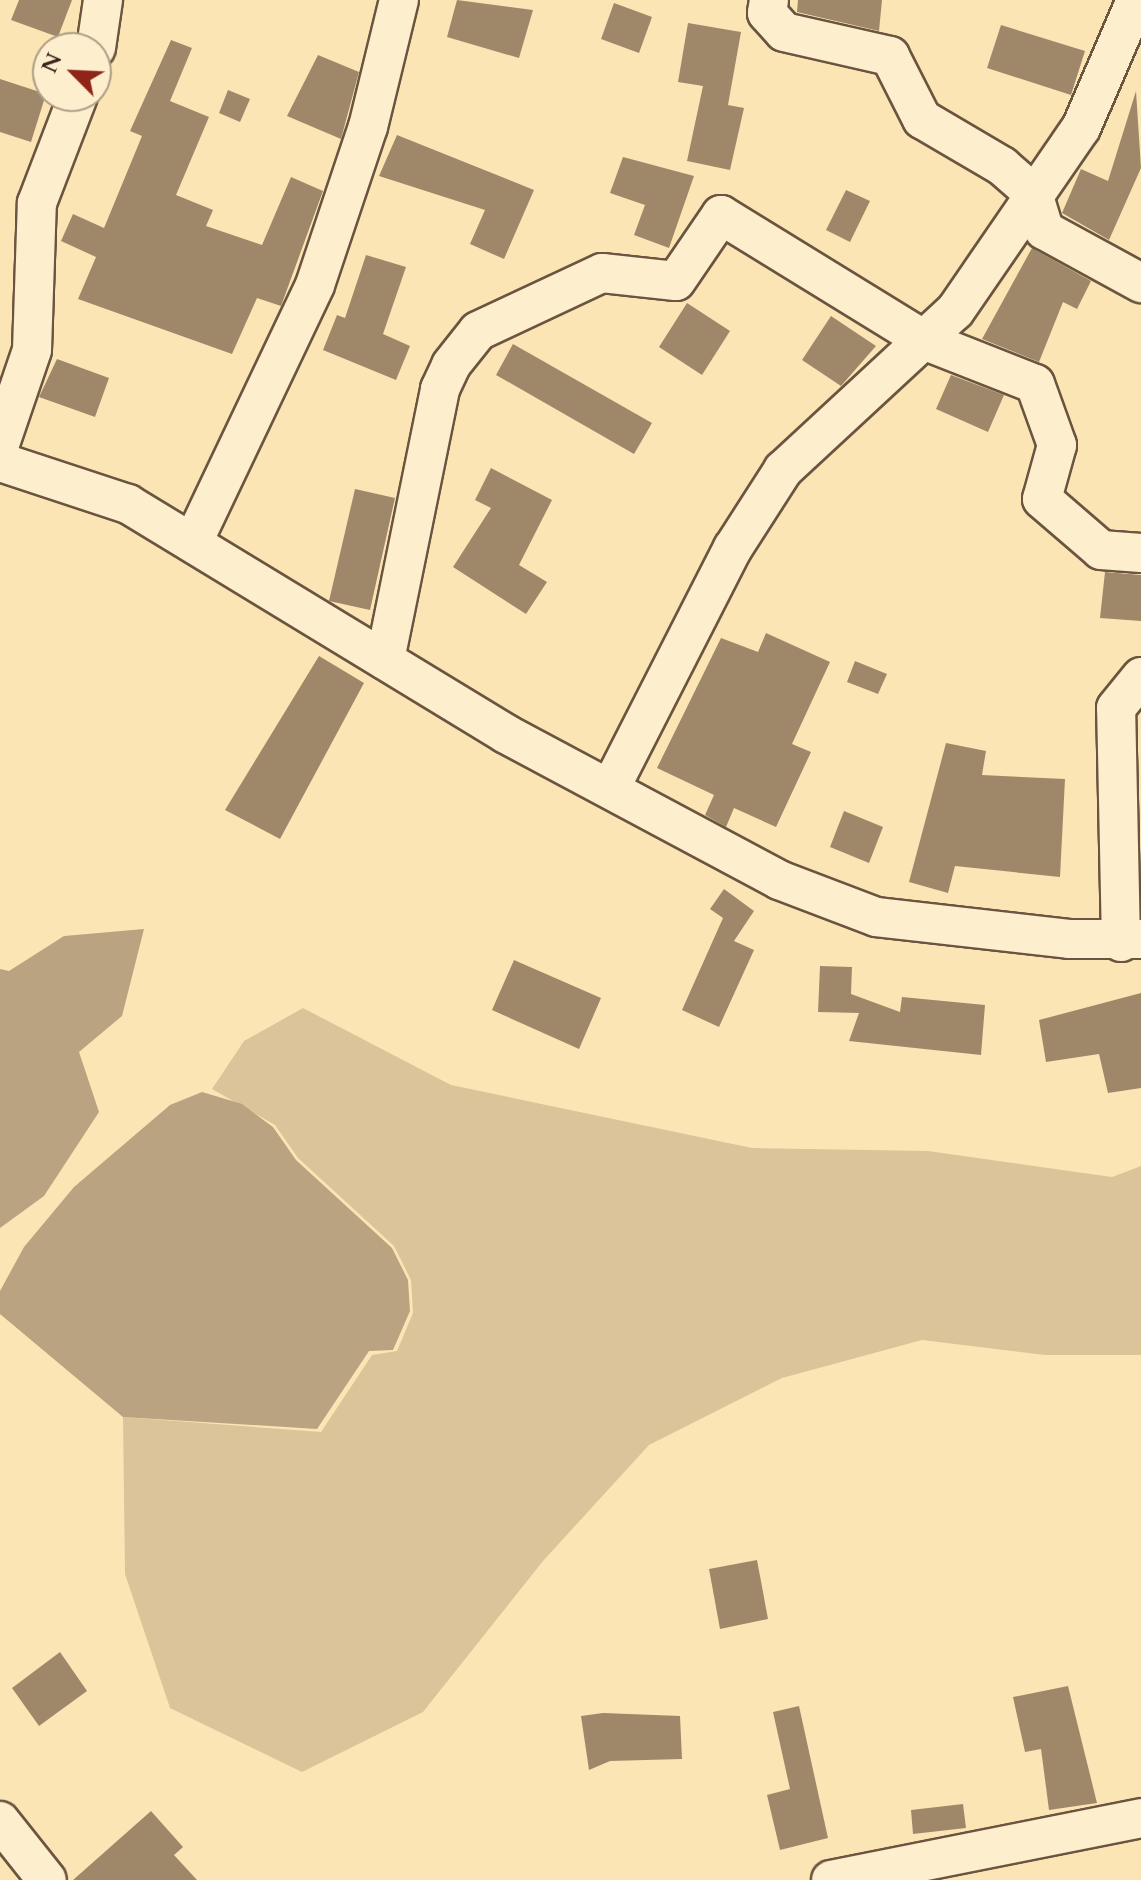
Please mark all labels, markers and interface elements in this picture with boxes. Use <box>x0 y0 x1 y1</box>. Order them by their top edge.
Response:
north arrow <box>32 32 112 112</box>
text: N <box>34 48 69 78</box>

